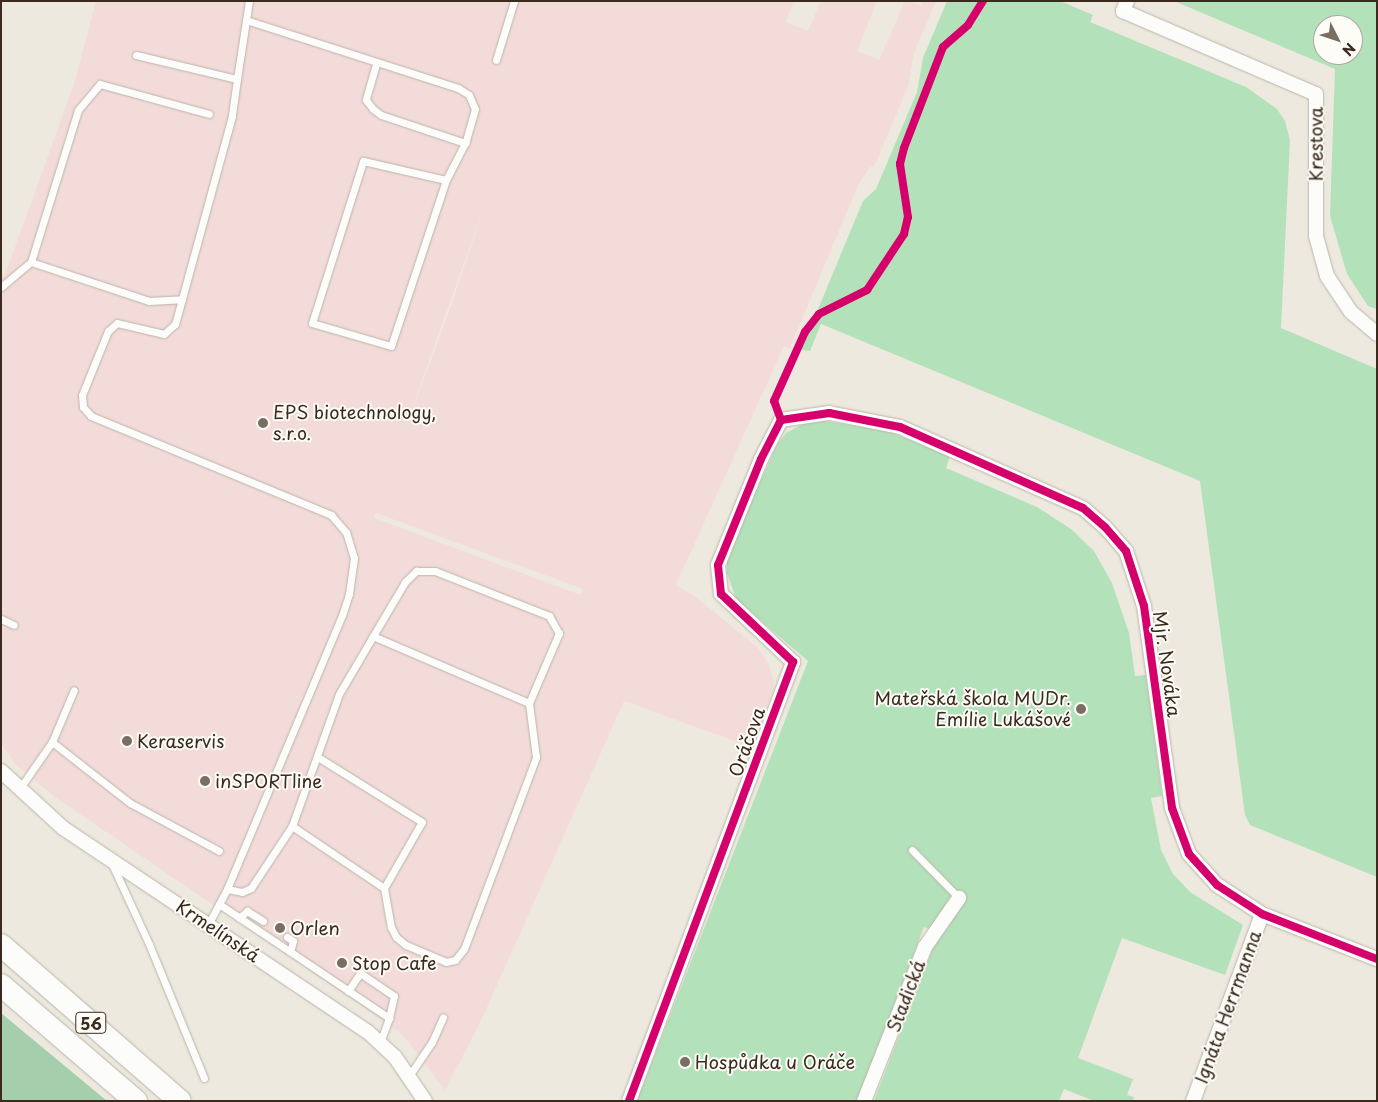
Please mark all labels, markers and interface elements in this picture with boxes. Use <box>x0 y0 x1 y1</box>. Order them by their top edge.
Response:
north arrow <box>1313 15 1363 65</box>
text: N <box>1337 38 1361 61</box>
street label: Krestova <box>1305 107 1327 181</box>
place label: EPS biotechnology, s.r.o. <box>273 402 435 444</box>
marker: EPS biotechnology, s.r.o. <box>257 417 269 429</box>
street label: Mjr. Nováka <box>1149 609 1185 719</box>
place label: Mateřská škola MUDr. Emílie Lukášové <box>874 688 1071 731</box>
marker: Mateřská škola MUDr. Emílie Lukášové <box>1075 703 1087 715</box>
street label: Oráčova <box>724 704 770 780</box>
place label: Keraservis <box>137 730 224 752</box>
marker: Keraservis <box>121 735 133 747</box>
place label: inSPORTline <box>215 770 322 792</box>
marker: inSPORTline <box>199 775 211 787</box>
street label: Krmelínská <box>172 895 264 967</box>
place label: Orlen <box>290 917 340 939</box>
marker: Orlen <box>274 922 286 934</box>
street label: Ignáta Herrmanna <box>1190 926 1266 1088</box>
place label: Stop Cafe <box>352 952 437 974</box>
marker: Stop Cafe <box>336 957 348 969</box>
street label: Stadická <box>882 957 930 1035</box>
road number: 56 <box>75 1010 107 1036</box>
place label: Hospůdka u Oráče <box>695 1051 855 1073</box>
marker: Hospůdka u Oráče <box>679 1056 691 1068</box>

